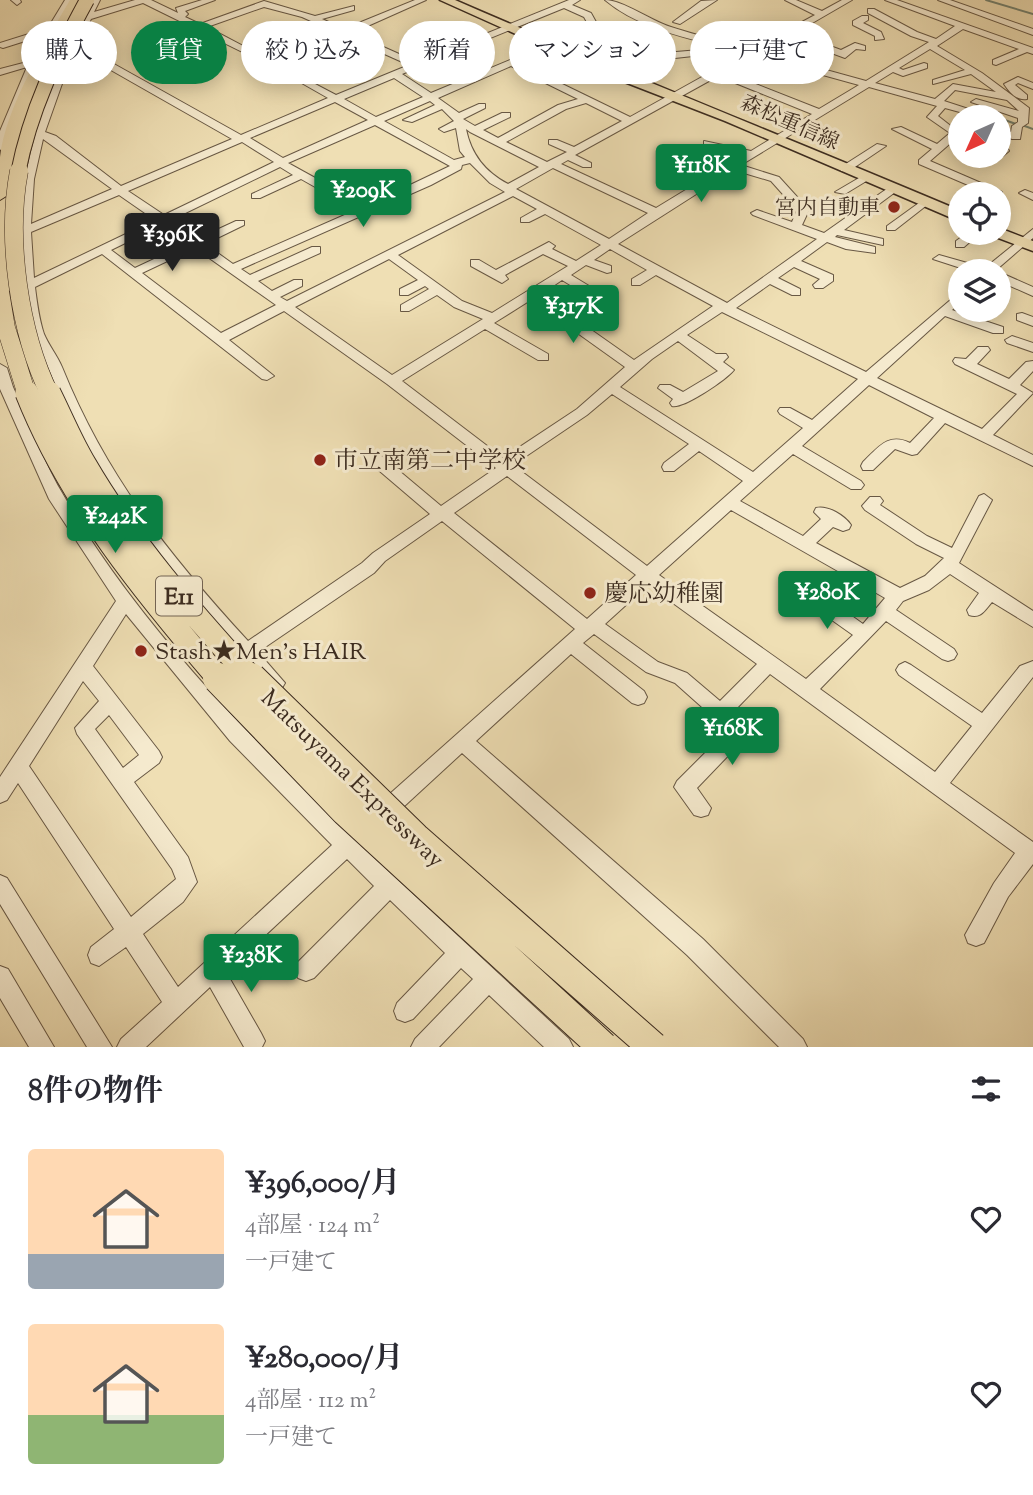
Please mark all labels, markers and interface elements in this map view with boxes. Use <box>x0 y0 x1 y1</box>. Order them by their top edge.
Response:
chip: 購入 <box>21 21 117 84</box>
chip: 賃貸 <box>131 21 227 84</box>
chip: 絞り込み <box>241 21 385 84</box>
chip: 新着 <box>399 21 495 84</box>
chip: マンション <box>509 21 676 84</box>
chip: 一戸建て <box>690 21 834 84</box>
street label: 森松重信線 <box>735 89 843 159</box>
north arrow <box>948 105 1012 168</box>
map controls <box>948 105 1011 322</box>
pin: ¥118K <box>652 144 750 204</box>
text: ¥118K <box>672 150 730 183</box>
pin: ¥209K <box>314 170 412 229</box>
text: ¥209K <box>330 175 396 208</box>
button: locate <box>948 182 1011 245</box>
place label: 宮内自動車 <box>775 194 880 224</box>
marker: 宮内自動車 <box>886 199 902 215</box>
pin: ¥396K <box>123 214 221 273</box>
text: ¥396K <box>140 219 204 252</box>
button: layers <box>948 259 1011 322</box>
pin: ¥317K <box>524 286 622 345</box>
text: ¥317K <box>543 291 603 324</box>
place label: 市立南第二中学校 <box>334 445 526 479</box>
marker: 市立南第二中学校 <box>312 452 328 468</box>
pin: ¥242K <box>66 496 164 555</box>
text: ¥242K <box>83 501 147 534</box>
pin: ¥280K <box>778 572 876 631</box>
road number: E11 <box>156 576 202 616</box>
text: ¥280K <box>794 577 860 610</box>
place label: 慶応幼稚園 <box>604 578 724 612</box>
marker: 慶応幼稚園 <box>582 585 598 601</box>
place label: Stash★Men's HAIR <box>155 636 367 670</box>
marker: Stash★Men's HAIR <box>133 643 149 659</box>
street label: Matsuyama Expressway <box>252 683 451 876</box>
pin: ¥168K <box>683 708 781 767</box>
text: ¥168K <box>701 713 763 746</box>
pin: ¥238K <box>202 934 300 994</box>
text: ¥238K <box>220 940 282 973</box>
icon: filters <box>967 1070 1005 1108</box>
text: 8件の物件 <box>28 1071 163 1114</box>
text: ¥396,000/月 <box>245 1163 400 1206</box>
icon: home <box>84 1177 168 1261</box>
icon: heart <box>967 1200 1005 1238</box>
text: 4部屋 · 124 m² <box>245 1210 380 1243</box>
text: 一戸建て <box>245 1247 337 1280</box>
text: ¥280,000/月 <box>245 1338 403 1381</box>
icon: home <box>84 1352 168 1436</box>
icon: heart <box>967 1375 1005 1413</box>
text: 4部屋 · 112 m² <box>245 1385 376 1418</box>
text: 一戸建て <box>245 1422 337 1455</box>

